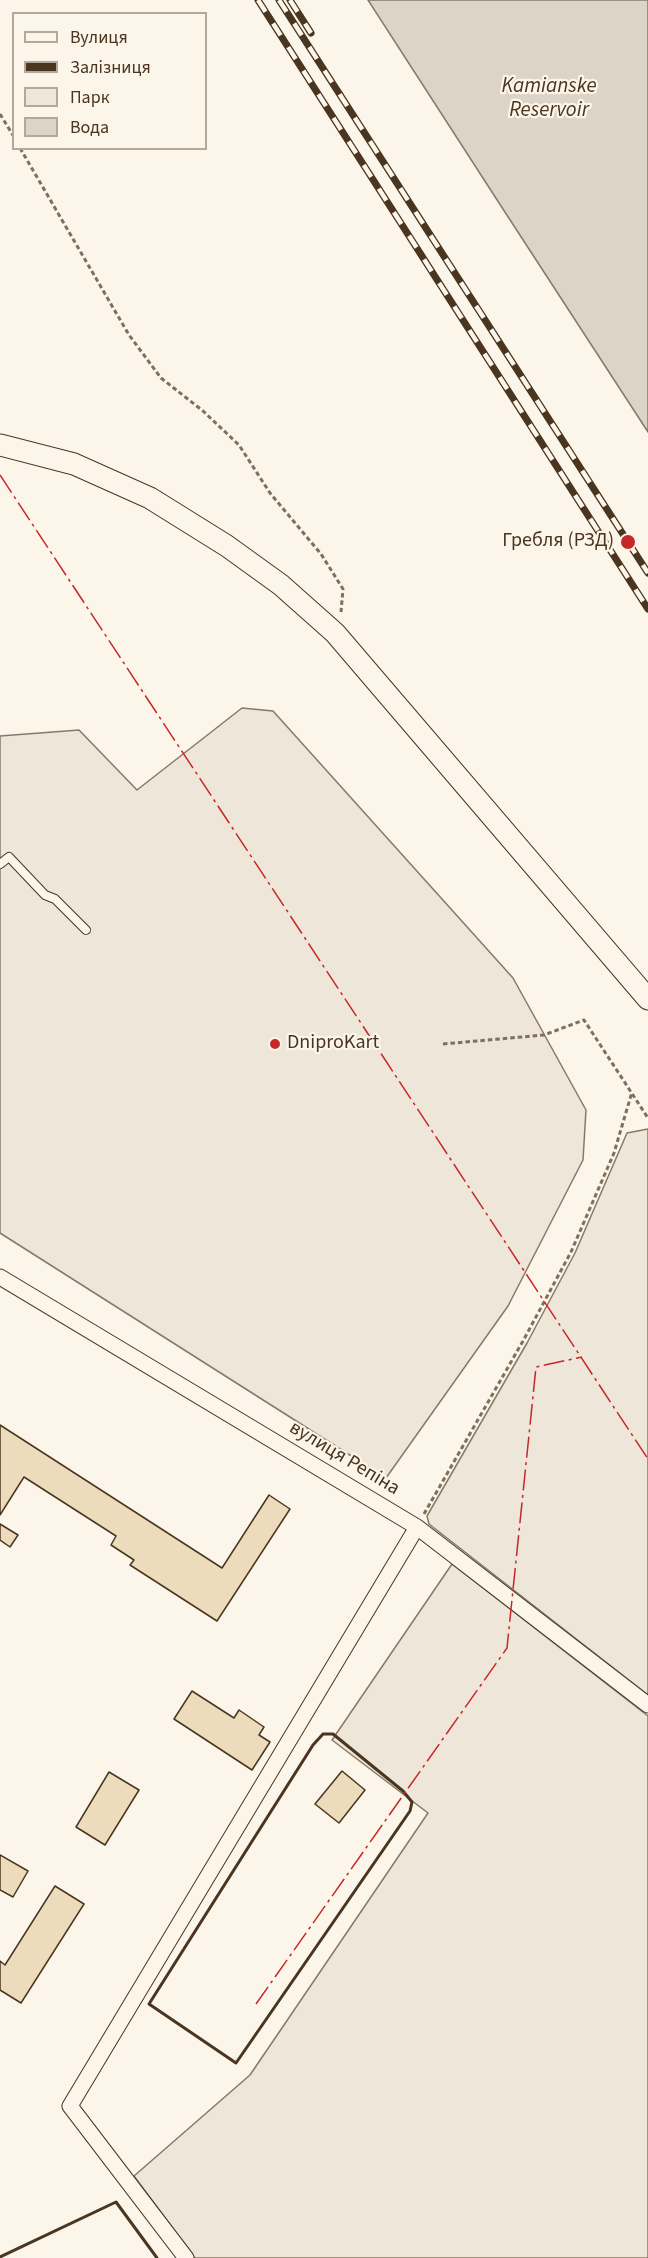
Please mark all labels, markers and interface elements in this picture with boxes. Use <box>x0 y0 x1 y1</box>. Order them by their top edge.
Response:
legend <box>12 12 207 150</box>
text: Вулиця <box>70 25 128 50</box>
text: Залізниця <box>70 55 151 80</box>
water label: Kamianske Reservoir <box>502 74 596 124</box>
text: Парк <box>70 85 110 110</box>
text: Вода <box>70 115 109 140</box>
place label: Гребля (РЗД) <box>502 530 614 554</box>
marker: Гребля (РЗД) <box>619 533 637 551</box>
place label: DniproKart <box>287 1032 379 1056</box>
marker: DniproKart <box>268 1037 282 1051</box>
street label: вулиця Репіна <box>284 1417 404 1501</box>

